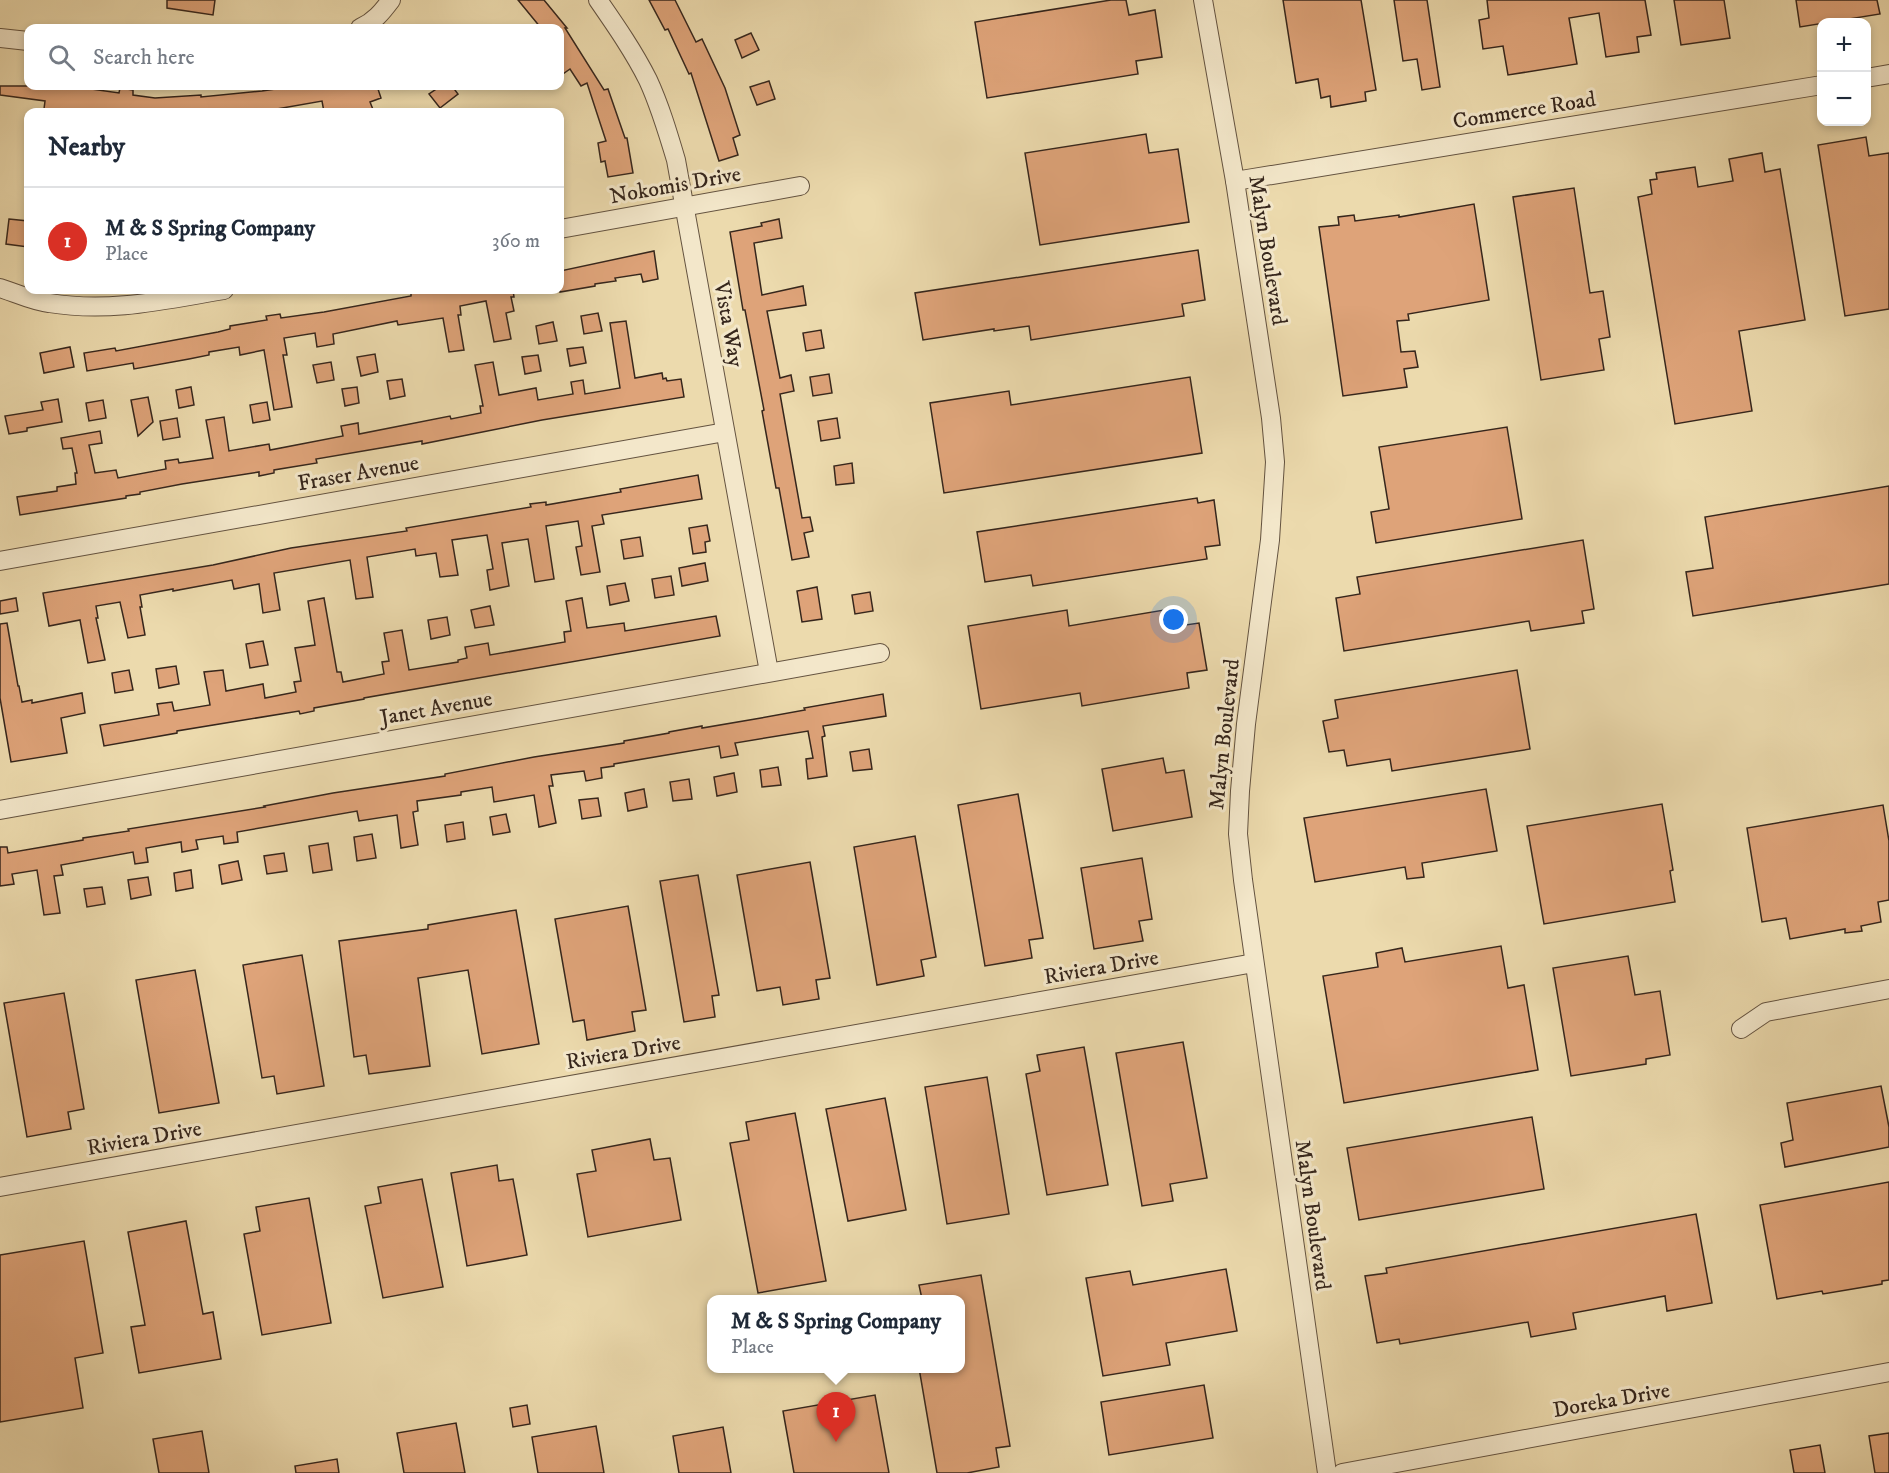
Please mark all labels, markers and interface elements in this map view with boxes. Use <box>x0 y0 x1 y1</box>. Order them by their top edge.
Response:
map controls <box>1817 18 1871 126</box>
button: + <box>1817 18 1871 72</box>
search box <box>24 24 564 90</box>
icon: search <box>45 41 78 74</box>
text: Search here <box>93 44 195 71</box>
button: − <box>1817 72 1871 126</box>
street label: Commerce Road <box>1451 86 1598 135</box>
text: Nearby <box>48 131 125 164</box>
street label: Nokomis Drive <box>607 161 743 210</box>
street label: Malyn Boulevard <box>1242 173 1293 327</box>
text: M & S Spring Company <box>105 215 315 242</box>
text: 1 <box>64 229 71 254</box>
text: 360 m <box>492 229 540 254</box>
text: Place <box>105 242 148 267</box>
street label: Vista Way <box>708 278 749 370</box>
street label: Fraser Avenue <box>295 450 421 497</box>
your location <box>1159 605 1188 634</box>
street label: Malyn Boulevard <box>1203 657 1246 811</box>
street label: Janet Avenue <box>376 685 494 732</box>
street label: Riviera Drive <box>1042 944 1161 991</box>
street label: Riviera Drive <box>564 1029 683 1076</box>
street label: Riviera Drive <box>85 1115 204 1162</box>
street label: Malyn Boulevard <box>1289 1138 1336 1292</box>
popup <box>707 1295 965 1373</box>
text: M & S Spring Company <box>731 1308 941 1335</box>
text: Place <box>731 1335 774 1360</box>
street label: Doreka Drive <box>1551 1377 1672 1424</box>
pin: 1 <box>816 1392 856 1442</box>

